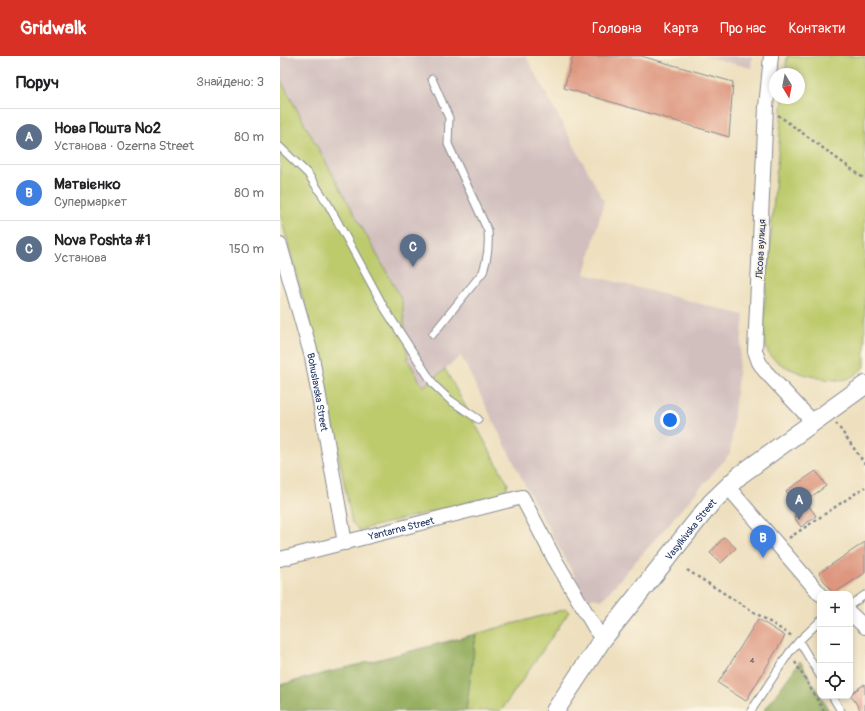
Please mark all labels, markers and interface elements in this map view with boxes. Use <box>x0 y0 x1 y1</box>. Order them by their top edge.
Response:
text: Gridwalk <box>20 16 86 40</box>
text: Головна <box>592 20 642 37</box>
text: Карта <box>664 20 698 37</box>
text: Про нас <box>720 20 766 37</box>
text: Контакти <box>788 20 845 37</box>
north arrow <box>769 68 805 104</box>
text: Поруч <box>16 72 59 93</box>
text: Знайдено: 3 <box>196 74 264 90</box>
text: Нова Пошта №2 <box>54 119 161 138</box>
text: A <box>25 129 33 145</box>
text: 80 m <box>234 129 264 145</box>
text: Установа · Ozerna Street <box>54 138 194 154</box>
text: Матвієнко <box>54 175 121 194</box>
text: B <box>25 185 33 201</box>
text: 80 m <box>234 185 264 201</box>
text: Супермаркет <box>54 194 127 210</box>
street label: Лісова вулиця <box>753 219 769 280</box>
text: Nova Poshta #1 <box>54 231 151 250</box>
pin: C <box>400 234 426 267</box>
text: C <box>25 241 33 257</box>
text: 150 m <box>229 241 264 257</box>
text: Установа <box>54 250 107 266</box>
street label: Bohuslavska Street <box>304 352 330 433</box>
your location <box>660 410 680 430</box>
pin: A <box>786 487 812 520</box>
street label: Vasylkivska Street <box>663 496 720 563</box>
street label: Yantarna Street <box>366 515 436 543</box>
pin: B <box>750 525 776 558</box>
map controls <box>817 591 853 699</box>
button: + <box>817 591 853 627</box>
button: − <box>817 627 853 663</box>
house number: 4 <box>750 656 755 665</box>
button: locate <box>817 663 853 699</box>

